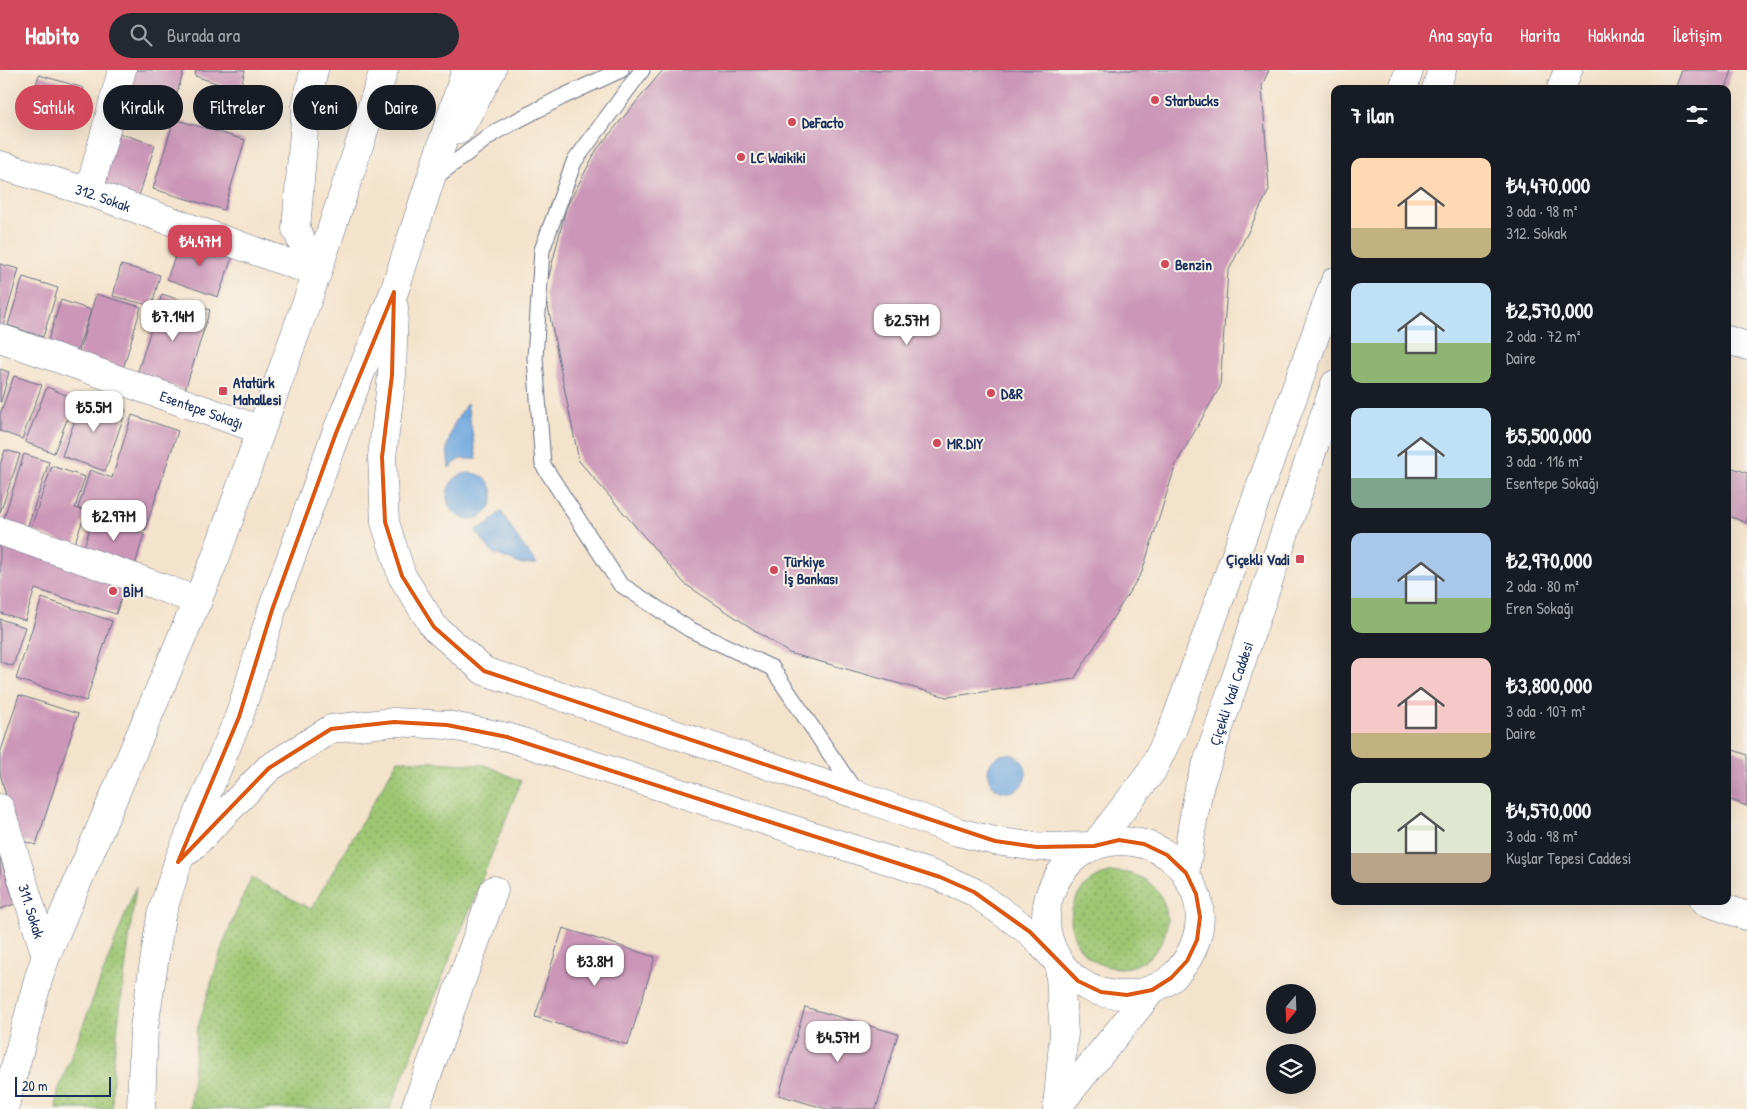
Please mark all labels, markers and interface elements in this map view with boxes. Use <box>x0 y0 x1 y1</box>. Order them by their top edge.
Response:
search box <box>109 13 459 58</box>
text: Habito <box>25 19 79 51</box>
icon: search <box>127 21 155 49</box>
text: Burada ara <box>167 22 240 48</box>
text: Ana sayfa <box>1429 23 1492 48</box>
text: Harita <box>1520 23 1560 48</box>
text: Hakkında <box>1588 23 1644 48</box>
text: İletişim <box>1672 23 1722 48</box>
chip: Satılık <box>15 85 93 130</box>
chip: Kiralık <box>103 85 183 130</box>
chip: Filtreler <box>193 85 283 130</box>
chip: Yeni <box>293 85 357 130</box>
chip: Daire <box>367 85 436 130</box>
place label: Starbucks <box>1165 90 1219 111</box>
marker: Starbucks <box>1149 94 1161 106</box>
text: 7 ilan <box>1351 101 1394 130</box>
icon: filters <box>1683 101 1711 129</box>
place label: DeFacto <box>802 112 844 133</box>
marker: DeFacto <box>786 116 798 128</box>
place label: LC Waikiki <box>751 147 806 168</box>
marker: LC Waikiki <box>735 151 747 163</box>
text: ₺4,470,000 <box>1506 171 1590 200</box>
street label: 312. Sokak <box>73 178 134 216</box>
icon: home <box>1391 178 1451 238</box>
text: 3 oda · 98 m² <box>1506 200 1577 222</box>
text: 312. Sokak <box>1506 222 1567 244</box>
pin: ₺4.47M <box>159 224 241 267</box>
text: ₺4.47M <box>179 230 221 252</box>
place label: Benzin <box>1175 254 1212 275</box>
marker: Benzin <box>1159 258 1171 270</box>
text: ₺2,570,000 <box>1506 296 1593 325</box>
pin: ₺7.14M <box>132 300 214 342</box>
icon: home <box>1391 303 1451 363</box>
pin: ₺2.57M <box>866 304 948 346</box>
text: ₺7.14M <box>152 305 194 327</box>
text: ₺2.57M <box>885 309 929 331</box>
text: 2 oda · 72 m² <box>1506 325 1580 347</box>
text: Daire <box>1506 347 1536 369</box>
place label: Atatürk Mahallesi <box>233 372 282 410</box>
place label: D&R <box>1001 383 1023 404</box>
street label: Esentepe Sokağı <box>157 385 246 434</box>
marker: Atatürk Mahallesi <box>217 385 229 397</box>
marker: D&R <box>985 387 997 399</box>
pin: ₺5.5M <box>59 390 129 433</box>
text: ₺5.5M <box>76 396 112 418</box>
text: ₺5,500,000 <box>1506 421 1591 450</box>
icon: home <box>1391 428 1451 488</box>
place label: MR.DIY <box>947 433 984 454</box>
marker: MR.DIY <box>931 437 943 449</box>
text: 3 oda · 116 m² <box>1506 450 1583 472</box>
text: Esentepe Sokağı <box>1506 472 1599 494</box>
pin: ₺2.97M <box>73 500 155 542</box>
text: ₺2.97M <box>92 505 136 527</box>
text: ₺2,970,000 <box>1506 546 1592 575</box>
place label: Çiçekli Vadi <box>1226 549 1290 570</box>
place label: Türkiye İş Bankası <box>783 551 838 589</box>
marker: Çiçekli Vadi <box>1294 553 1306 565</box>
icon: home <box>1391 553 1451 613</box>
marker: Türkiye İş Bankası <box>768 564 780 576</box>
text: 2 oda · 80 m² <box>1506 575 1579 597</box>
place label: BİM <box>123 581 143 602</box>
marker: BİM <box>107 585 119 597</box>
text: Eren Sokağı <box>1506 597 1574 619</box>
street label: Çiçekli Vadi Caddesi <box>1203 639 1258 748</box>
text: ₺3,800,000 <box>1506 671 1592 700</box>
icon: home <box>1391 678 1451 738</box>
text: 3 oda · 107 m² <box>1506 700 1586 722</box>
text: Daire <box>1506 722 1536 744</box>
text: ₺4,570,000 <box>1506 796 1591 825</box>
icon: home <box>1391 803 1451 863</box>
text: 3 oda · 98 m² <box>1506 825 1577 847</box>
text: Kuşlar Tepesi Caddesi <box>1506 847 1631 869</box>
street label: 311. Sokak <box>14 881 50 941</box>
pin: ₺3.8M <box>560 944 630 987</box>
text: ₺3.8M <box>577 950 613 972</box>
north arrow <box>1266 984 1316 1034</box>
map controls <box>1266 984 1316 1094</box>
pin: ₺4.57M <box>797 1020 879 1063</box>
text: ₺4.57M <box>817 1026 859 1048</box>
button: layers <box>1266 1044 1316 1094</box>
scale bar <box>15 1074 111 1097</box>
text: 20 m <box>22 1076 48 1095</box>

